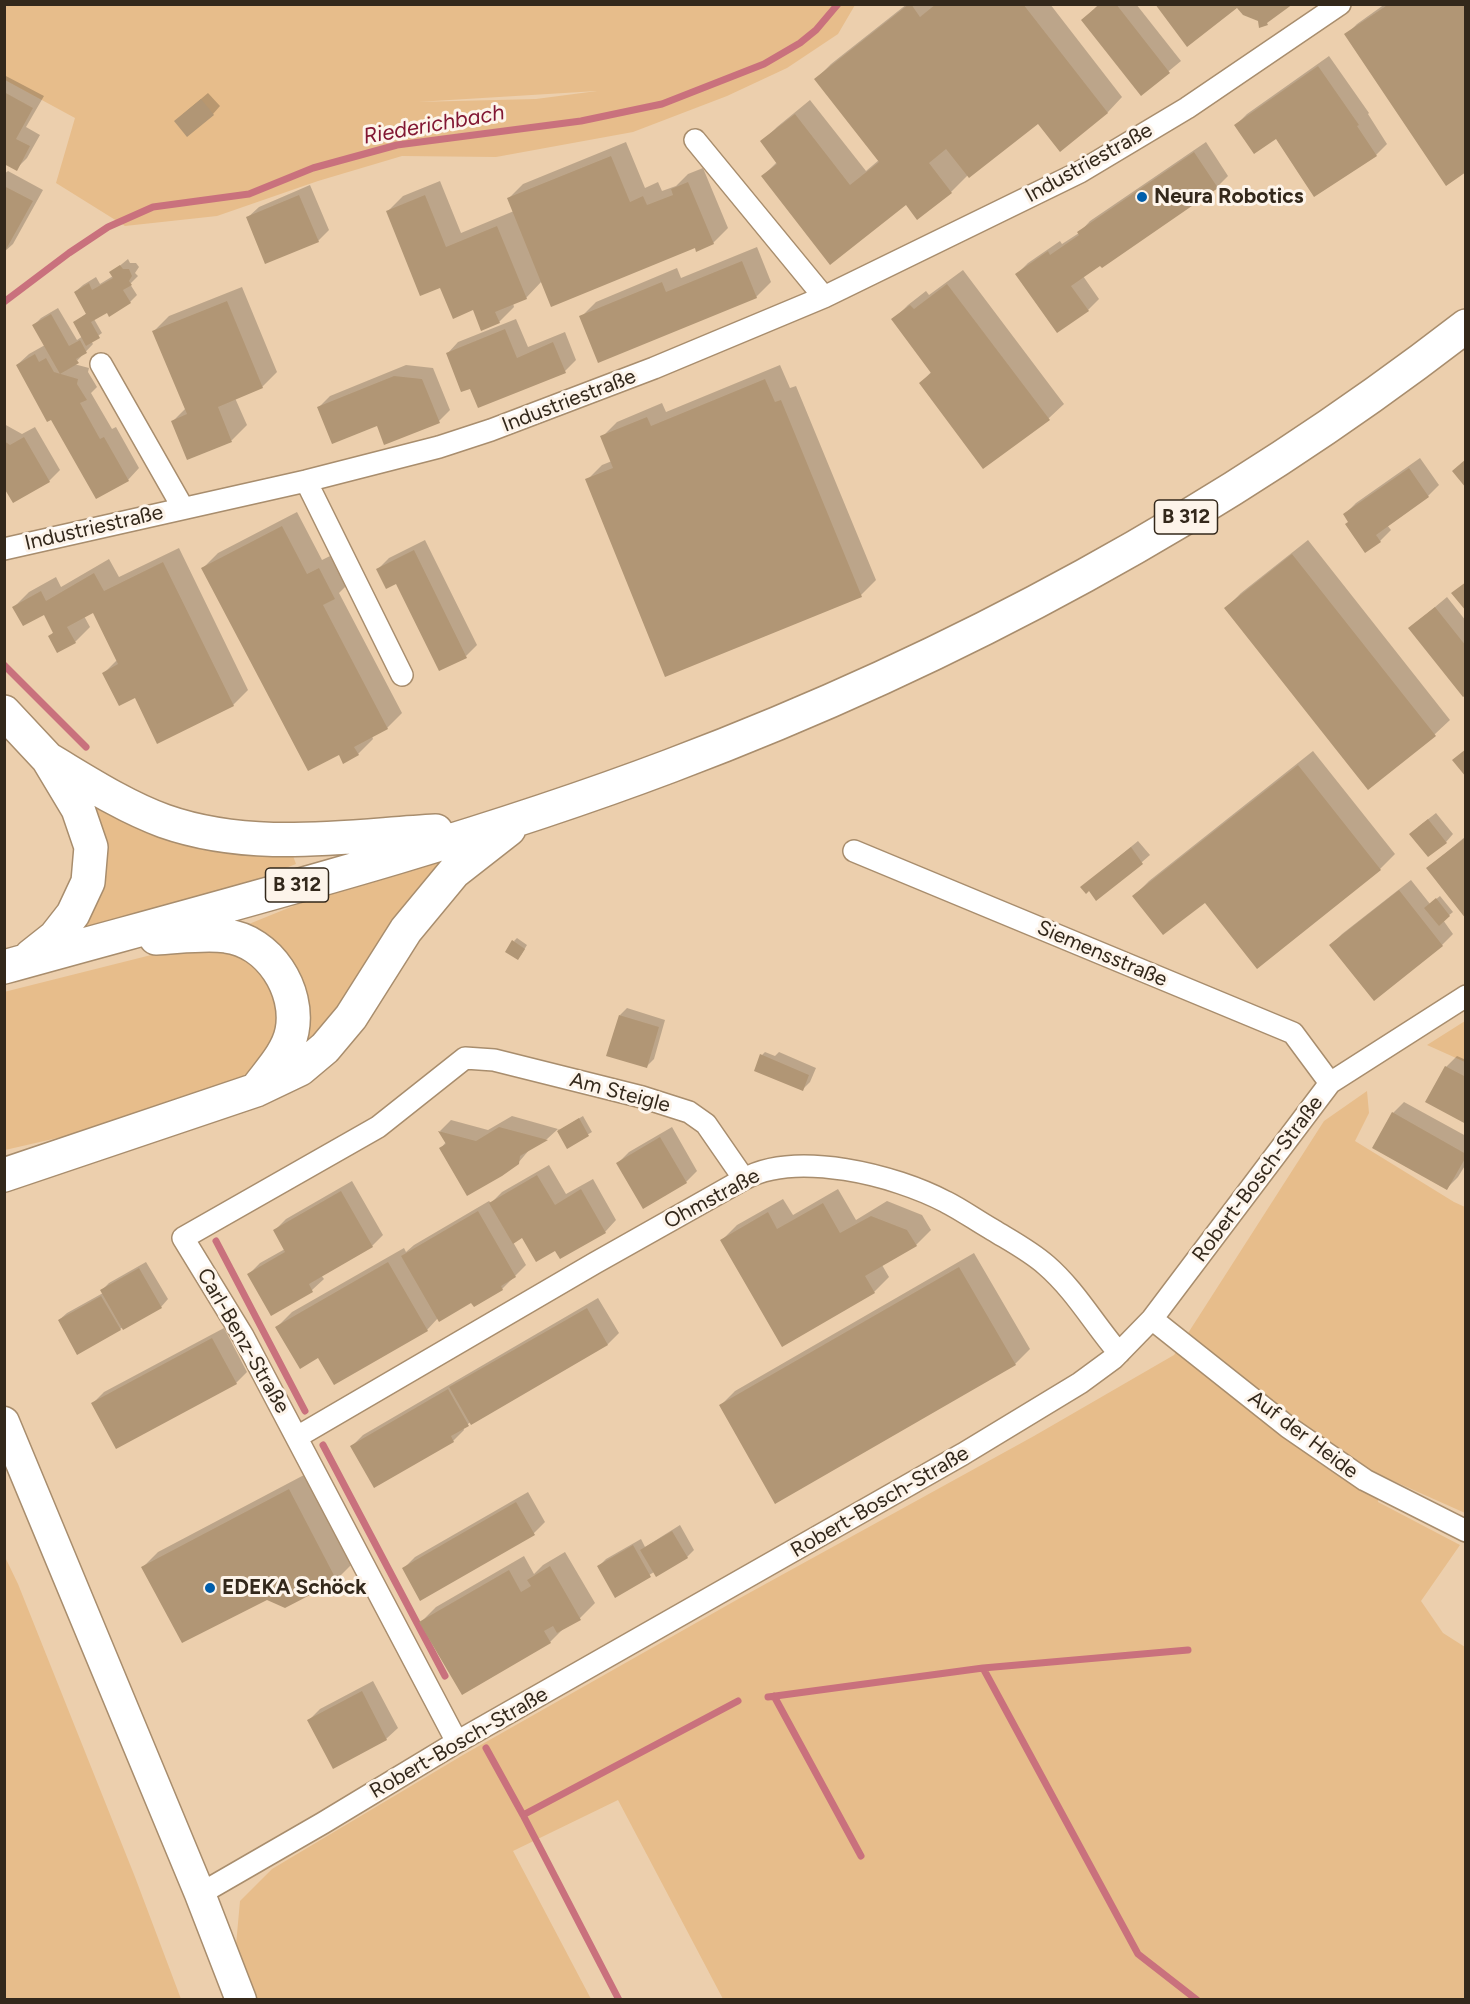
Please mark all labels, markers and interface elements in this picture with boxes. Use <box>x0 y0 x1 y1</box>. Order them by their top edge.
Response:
water label: Riederichbach <box>361 100 507 150</box>
street label: Industriestraße <box>1021 118 1157 208</box>
place label: Neura Robotics <box>1154 184 1304 210</box>
marker: Neura Robotics <box>1135 190 1149 204</box>
street label: Industriestraße <box>498 364 640 438</box>
street label: Industriestraße <box>22 500 166 556</box>
road number: B 312 <box>1154 500 1218 534</box>
road number: B 312 <box>266 868 328 902</box>
street label: Siemensstraße <box>1033 915 1171 993</box>
street label: Am Steigle <box>567 1068 673 1118</box>
street label: Robert-Bosch-Straße <box>1187 1091 1329 1267</box>
street label: Ohmstraße <box>660 1163 764 1235</box>
street label: Carl-Benz-Straße <box>191 1264 295 1418</box>
street label: Auf der Heide <box>1243 1386 1363 1484</box>
street label: Robert-Bosch-Straße <box>786 1441 974 1563</box>
place label: EDEKA Schöck <box>222 1575 367 1601</box>
marker: EDEKA Schöck <box>203 1581 217 1595</box>
street label: Robert-Bosch-Straße <box>365 1682 553 1804</box>

